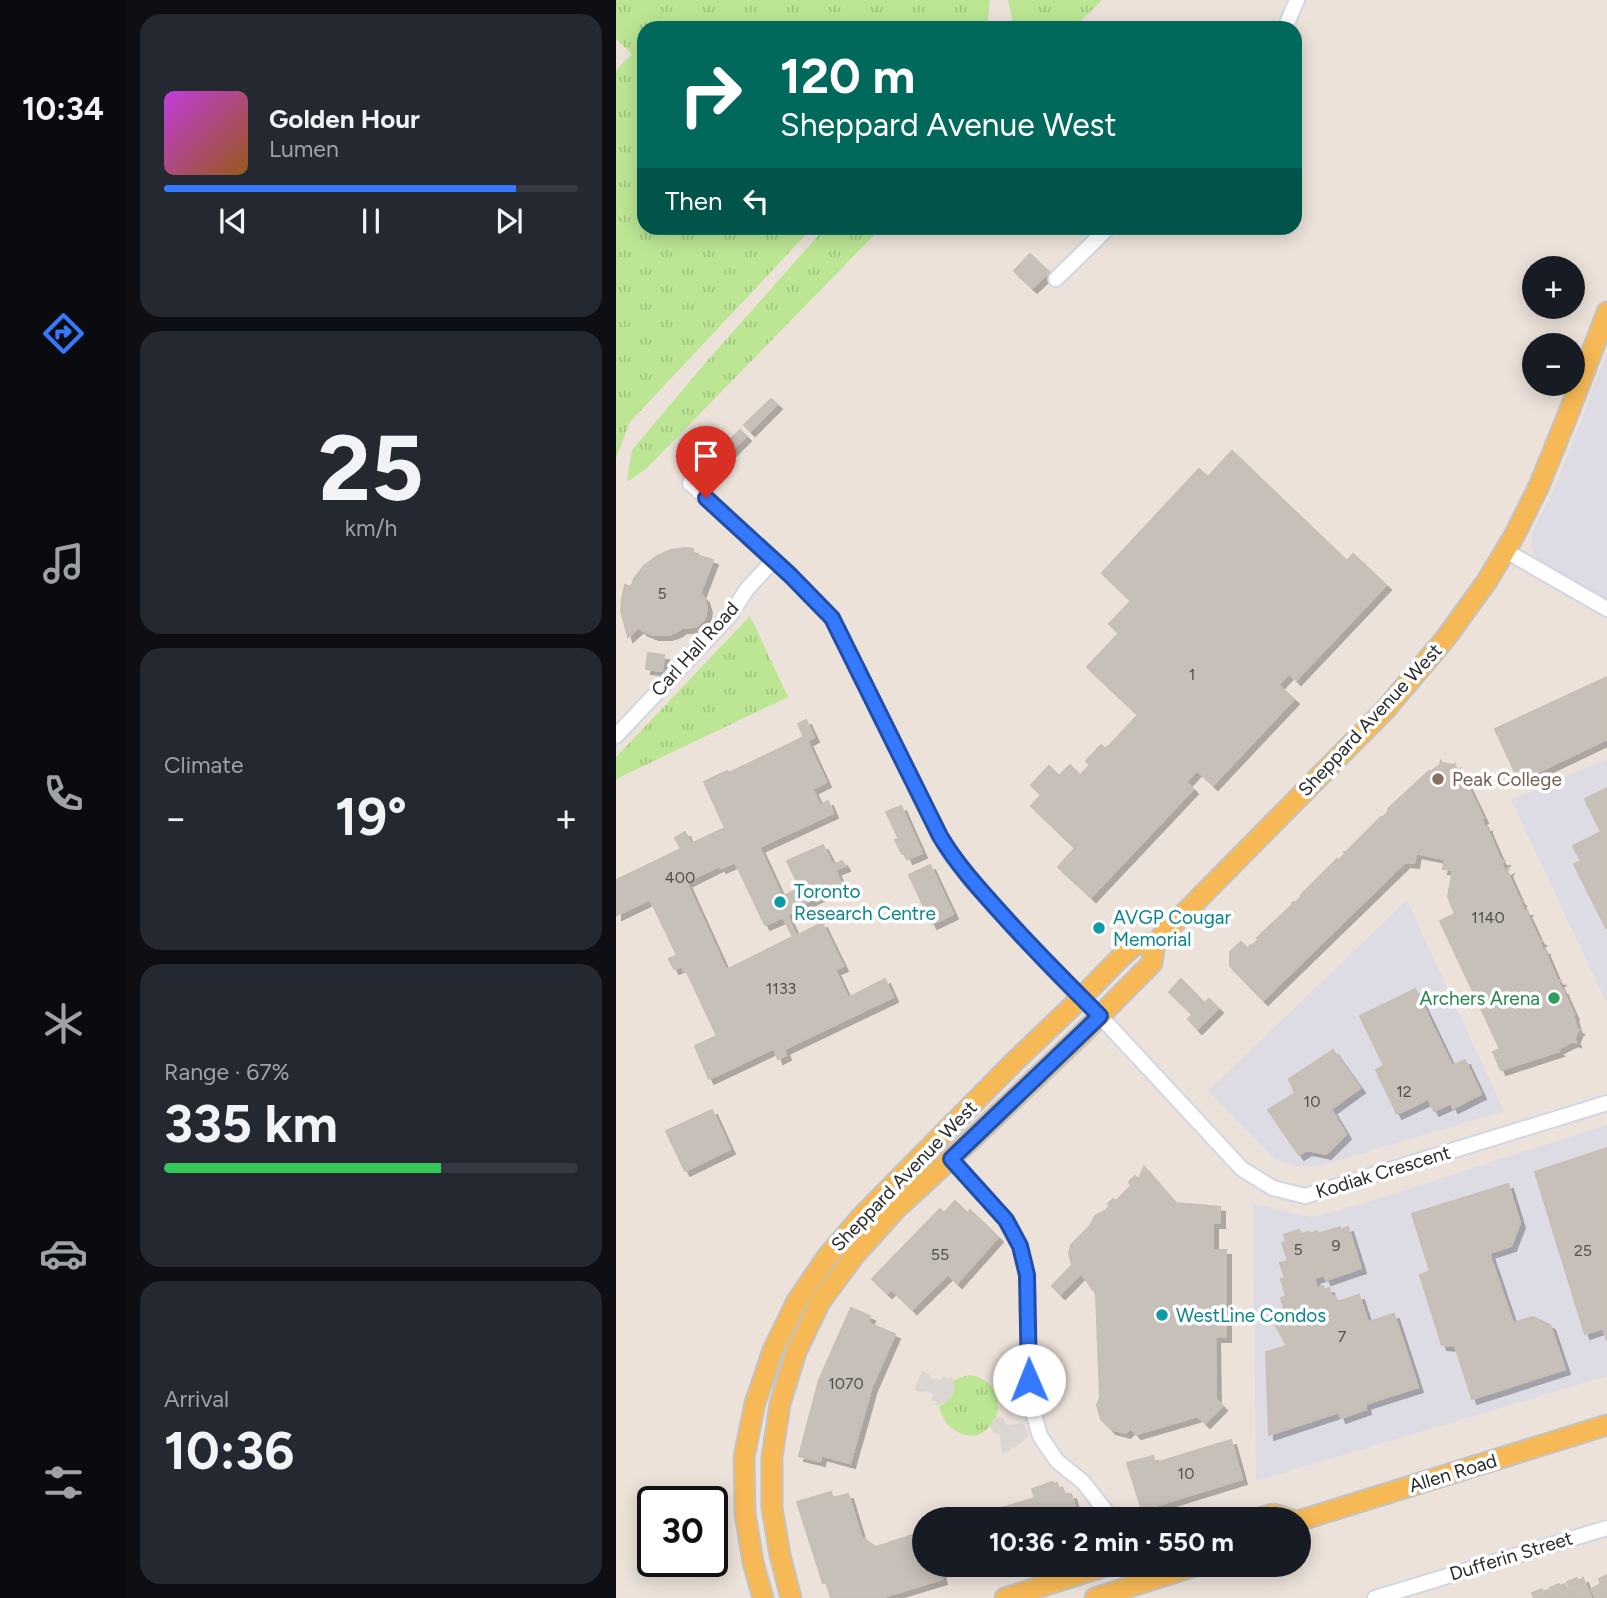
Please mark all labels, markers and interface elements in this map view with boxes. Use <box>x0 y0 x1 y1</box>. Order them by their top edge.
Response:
text: 120 m <box>780 46 915 105</box>
icon: right <box>665 49 756 140</box>
text: 10:34 <box>22 90 104 128</box>
text: Golden Hour <box>269 103 420 135</box>
text: Sheppard Avenue West <box>780 106 1117 144</box>
text: Lumen <box>269 135 339 163</box>
icon: left <box>737 182 775 220</box>
text: Then <box>665 185 723 217</box>
icon: previous <box>214 202 252 240</box>
icon: pause <box>352 202 390 240</box>
icon: next <box>490 202 528 240</box>
map controls <box>1522 256 1585 396</box>
button: + <box>1522 256 1585 319</box>
icon: directions <box>39 309 88 358</box>
button: − <box>1522 333 1585 396</box>
text: 25 <box>318 414 424 523</box>
pin <box>676 426 736 498</box>
icon: arrive <box>687 437 725 475</box>
text: km/h <box>345 514 397 542</box>
icon: music <box>39 539 88 588</box>
house number: 5 <box>657 584 667 603</box>
street label: Carl Hall Road <box>646 597 744 701</box>
street label: Sheppard Avenue West <box>1293 639 1447 801</box>
house number: 1 <box>1189 665 1195 684</box>
text: Climate <box>164 751 243 779</box>
place label: Peak College <box>1452 768 1562 791</box>
icon: phone <box>39 769 88 818</box>
marker: Peak College <box>1430 771 1446 787</box>
text: 19° <box>335 786 407 848</box>
text: − <box>164 795 188 841</box>
text: + <box>554 795 578 841</box>
house number: 400 <box>665 868 695 887</box>
place label: Toronto Research Centre <box>794 880 936 925</box>
marker: Toronto Research Centre <box>772 894 788 910</box>
place label: AVGP Cougar Memorial <box>1113 906 1232 951</box>
house number: 1140 <box>1471 908 1505 927</box>
marker: AVGP Cougar Memorial <box>1091 920 1107 936</box>
house number: 1133 <box>766 979 796 998</box>
place label: Archers Arena <box>1420 987 1540 1010</box>
marker: Archers Arena <box>1546 990 1562 1006</box>
icon: climate <box>39 999 88 1048</box>
text: Range · 67% <box>164 1058 290 1086</box>
house number: 12 <box>1396 1082 1412 1101</box>
house number: 10 <box>1304 1092 1320 1111</box>
text: 335 km <box>164 1093 338 1155</box>
street label: Sheppard Avenue West <box>826 1096 982 1256</box>
street label: Kodiak Crescent <box>1313 1141 1453 1203</box>
icon: car <box>39 1229 88 1278</box>
house number: 9 <box>1331 1236 1341 1255</box>
house number: 5 <box>1293 1240 1303 1259</box>
house number: 25 <box>1574 1241 1592 1260</box>
house number: 55 <box>931 1245 949 1264</box>
place label: WestLine Condos <box>1176 1304 1326 1327</box>
marker: WestLine Condos <box>1154 1307 1170 1323</box>
house number: 7 <box>1338 1327 1347 1346</box>
position arrow <box>992 1343 1066 1417</box>
house number: 1070 <box>828 1374 864 1393</box>
text: Arrival <box>164 1385 229 1413</box>
text: 10:36 <box>164 1420 294 1482</box>
street label: Allen Road <box>1406 1449 1500 1497</box>
icon: filters <box>39 1458 88 1507</box>
house number: 10 <box>1178 1464 1194 1483</box>
speed limit sign: 30 <box>637 1486 728 1577</box>
text: 10:36 · 2 min · 550 m <box>989 1526 1234 1558</box>
street label: Dufferin Street <box>1447 1526 1575 1586</box>

